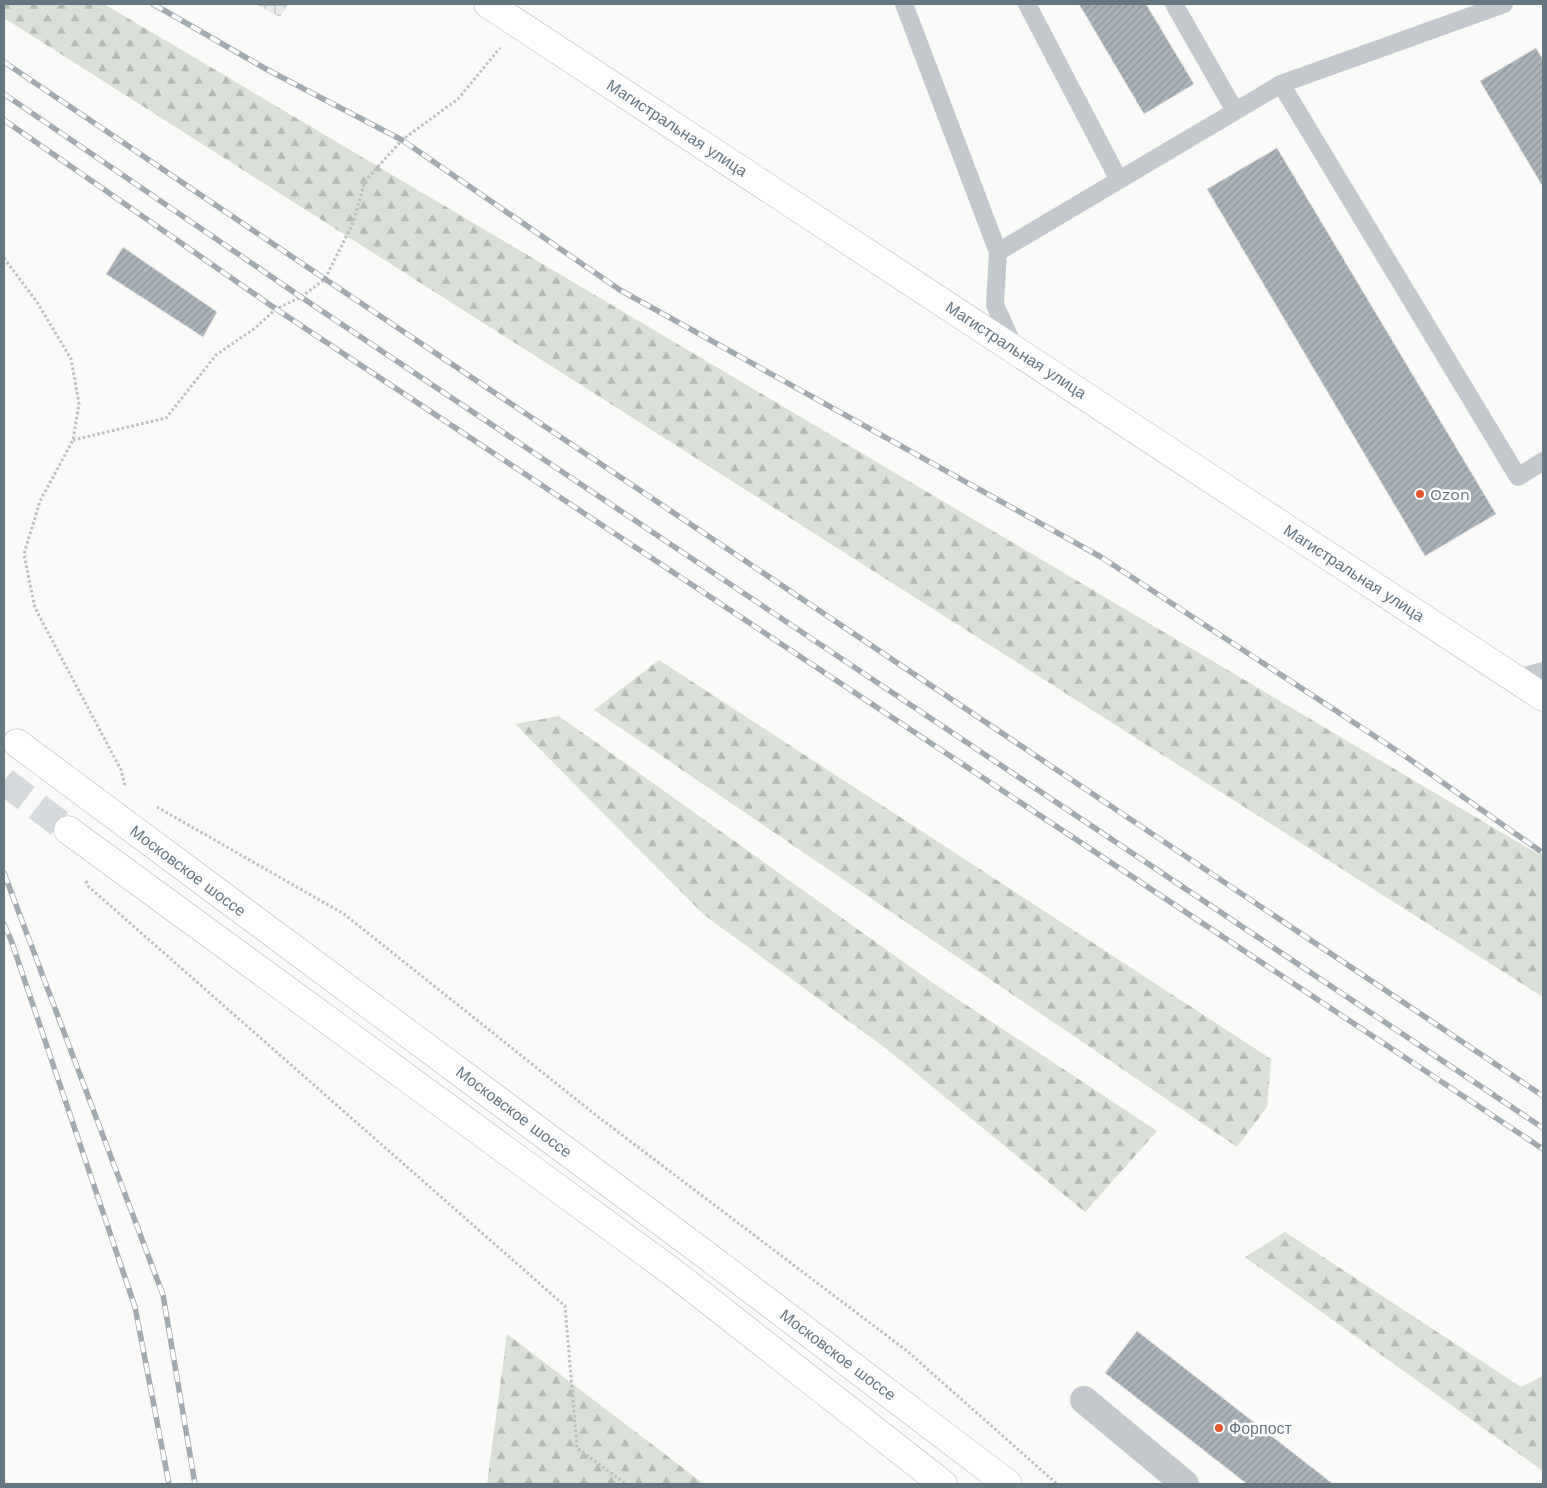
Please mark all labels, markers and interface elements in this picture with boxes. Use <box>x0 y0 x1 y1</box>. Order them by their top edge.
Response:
street label: Магистральная улица <box>603 75 751 181</box>
street label: Магистральная улица <box>942 297 1090 403</box>
place label: Ozon <box>1430 485 1470 504</box>
marker: Ozon <box>1414 488 1426 500</box>
street label: Магистральная улица <box>1280 520 1428 626</box>
street label: Московское шоссе <box>126 821 250 921</box>
street label: Московское шоссе <box>452 1062 576 1162</box>
street label: Московское шоссе <box>776 1305 900 1405</box>
place label: Форпост <box>1229 1419 1293 1438</box>
marker: Форпост <box>1213 1422 1225 1434</box>

